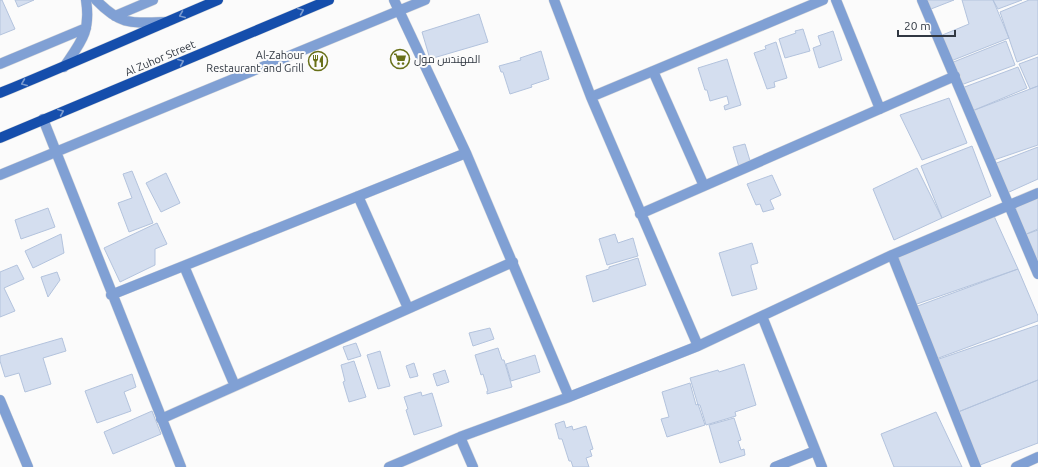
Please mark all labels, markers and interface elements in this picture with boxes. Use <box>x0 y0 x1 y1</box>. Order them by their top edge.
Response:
one-way arrow <box>298 8 305 16</box>
one-way arrow <box>179 11 186 19</box>
scale bar <box>898 12 955 38</box>
text: 20 m <box>904 19 931 32</box>
street label: Al Zuhor Street <box>123 38 198 78</box>
supermarket icon: المهندس مول <box>389 48 411 70</box>
place label: Al-Zahour Restaurant and Grill <box>206 49 305 74</box>
restaurant icon: Al-Zahour Restaurant and Grill <box>307 50 329 72</box>
place label: المهندس مول <box>414 53 480 66</box>
one-way arrow <box>178 58 185 66</box>
one-way arrow <box>21 79 28 87</box>
one-way arrow <box>58 108 65 116</box>

